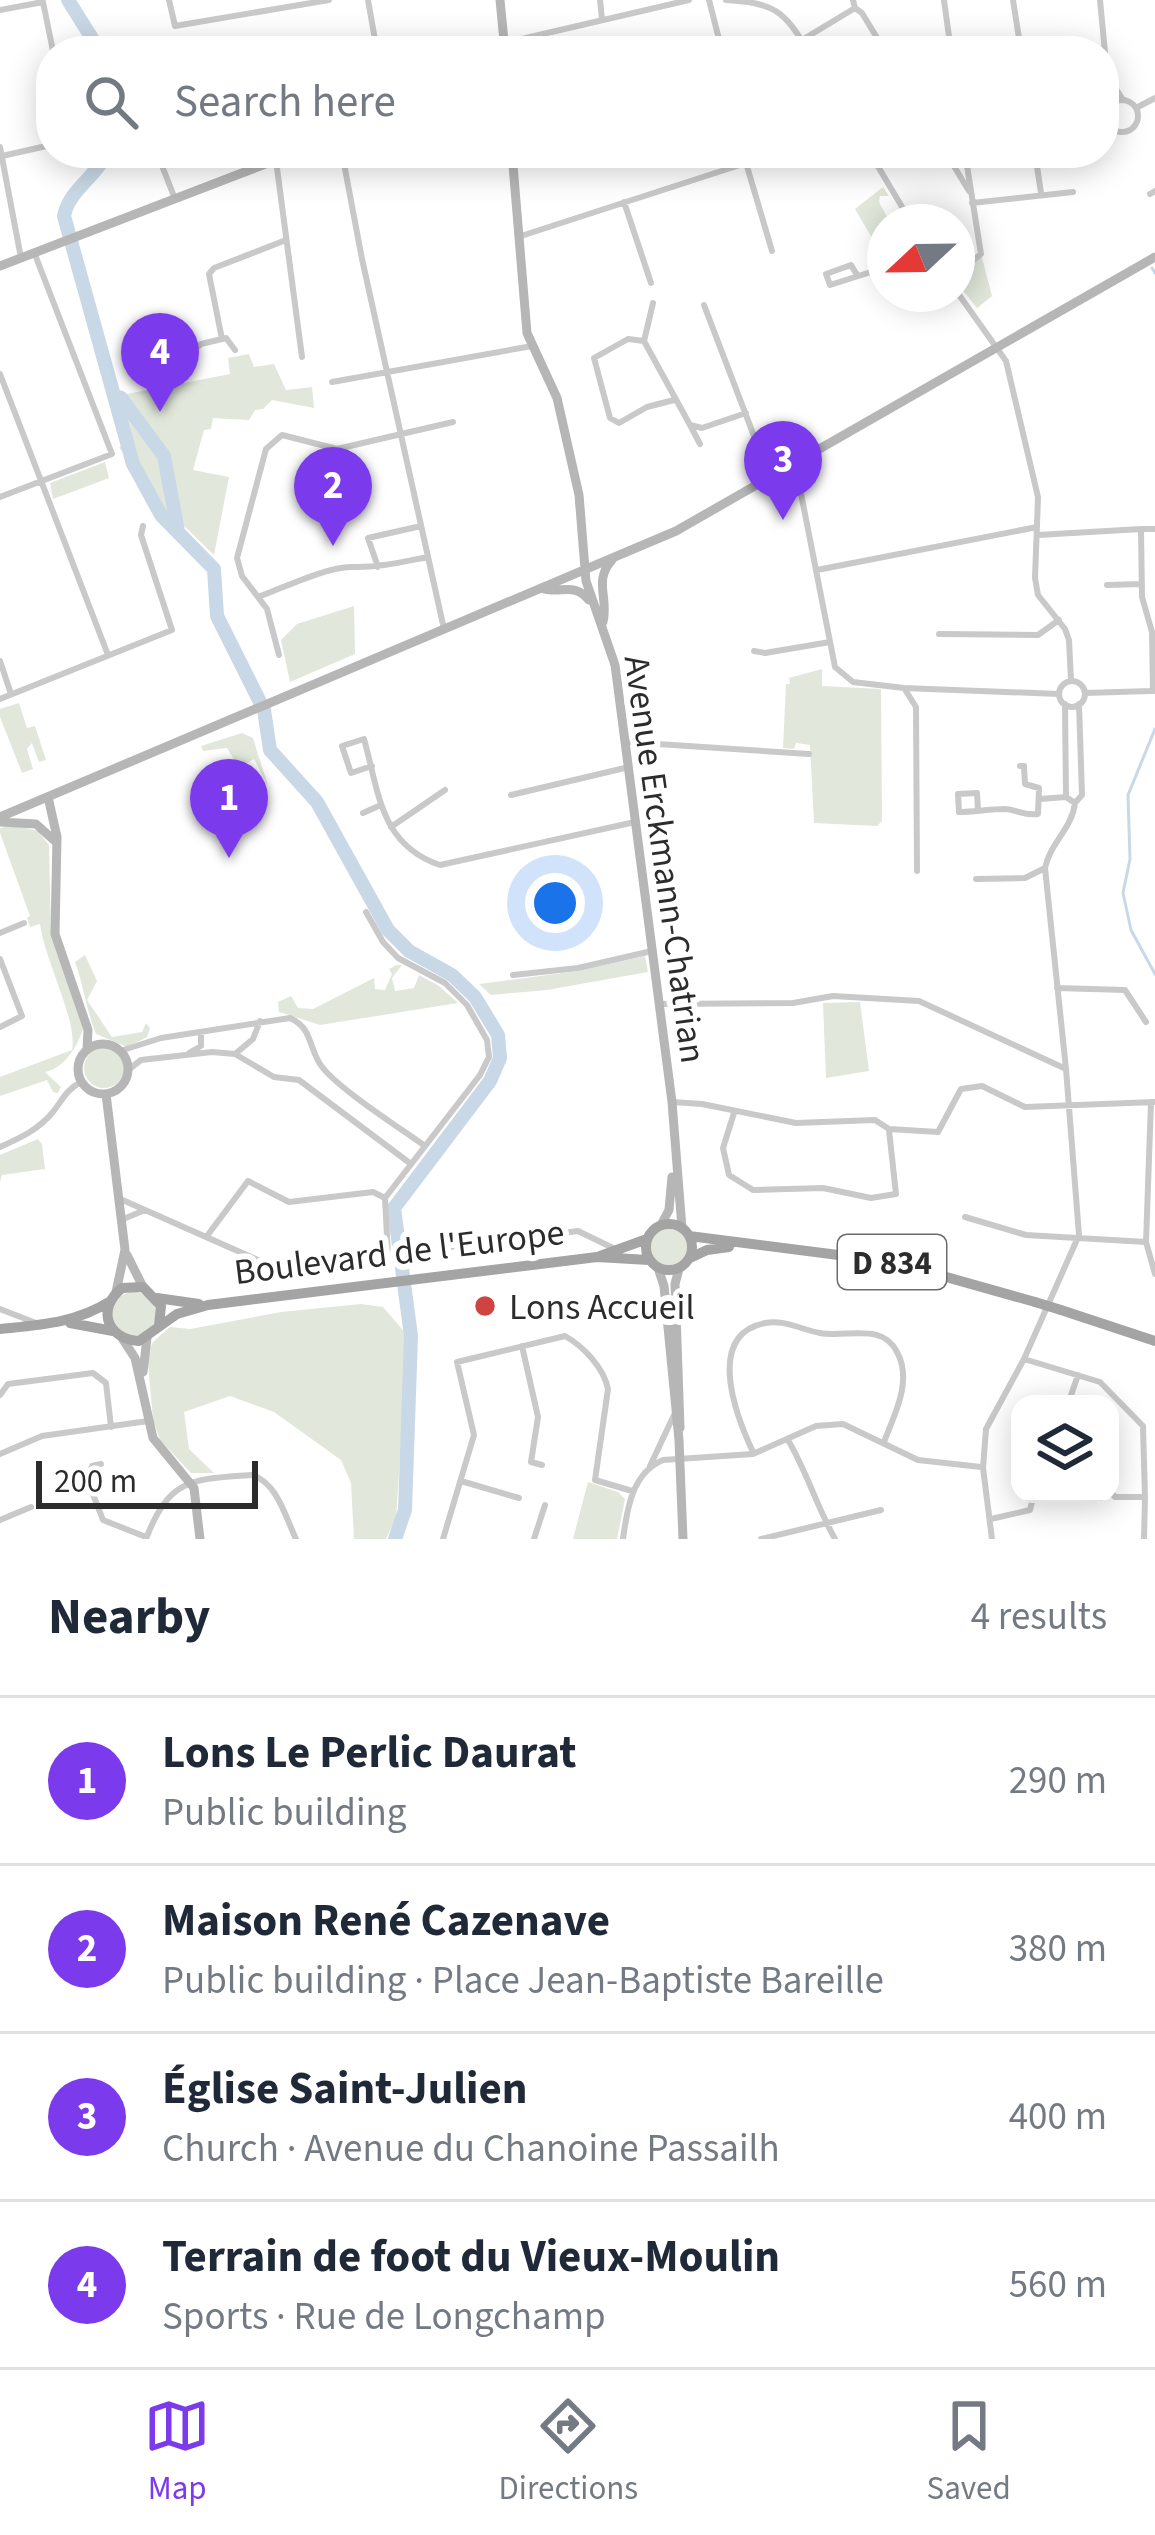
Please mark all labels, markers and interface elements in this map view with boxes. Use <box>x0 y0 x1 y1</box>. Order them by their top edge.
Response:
search box <box>36 36 1119 168</box>
icon: search <box>78 69 144 135</box>
text: Search here <box>174 70 396 134</box>
north arrow <box>867 204 975 312</box>
pin: 4 <box>121 313 199 412</box>
pin: 3 <box>744 421 822 520</box>
pin: 2 <box>294 447 372 546</box>
street label: Avenue Erckmann-Chatrian <box>611 652 718 1066</box>
pin: 1 <box>190 759 268 858</box>
your location <box>525 873 585 933</box>
street label: Boulevard de l'Europe <box>231 1207 567 1298</box>
road number: D 834 <box>838 1235 946 1289</box>
place label: Lons Accueil <box>509 1282 695 1333</box>
marker: Lons Accueil <box>472 1293 498 1319</box>
map controls <box>1011 1395 1119 1503</box>
button: layers <box>1011 1395 1119 1503</box>
scale bar <box>36 1455 258 1508</box>
text: 200 m <box>54 1458 137 1505</box>
text: Nearby <box>48 1581 210 1653</box>
text: 4 results <box>971 1589 1107 1645</box>
text: Lons Le Perlic Daurat <box>162 1721 576 1785</box>
text: 1 <box>77 1753 97 1809</box>
text: 290 m <box>1009 1753 1107 1809</box>
text: Public building <box>162 1785 407 1841</box>
text: Maison René Cazenave <box>162 1889 610 1953</box>
text: 2 <box>77 1921 97 1977</box>
text: 380 m <box>1009 1921 1107 1977</box>
text: Public building · Place Jean-Baptiste Bareille <box>162 1953 884 2009</box>
text: Église Saint-Julien <box>162 2057 528 2121</box>
text: 3 <box>77 2089 97 2145</box>
text: 400 m <box>1009 2089 1107 2145</box>
text: Church · Avenue du Chanoine Passailh <box>162 2121 780 2177</box>
text: Terrain de foot du Vieux-Moulin <box>162 2225 780 2289</box>
text: 4 <box>77 2257 97 2313</box>
text: 560 m <box>1009 2257 1107 2313</box>
text: Sports · Rue de Longchamp <box>162 2289 606 2345</box>
tab: Map <box>144 2393 210 2512</box>
tab: Directions <box>499 2393 638 2512</box>
tab: Saved <box>927 2393 1011 2512</box>

